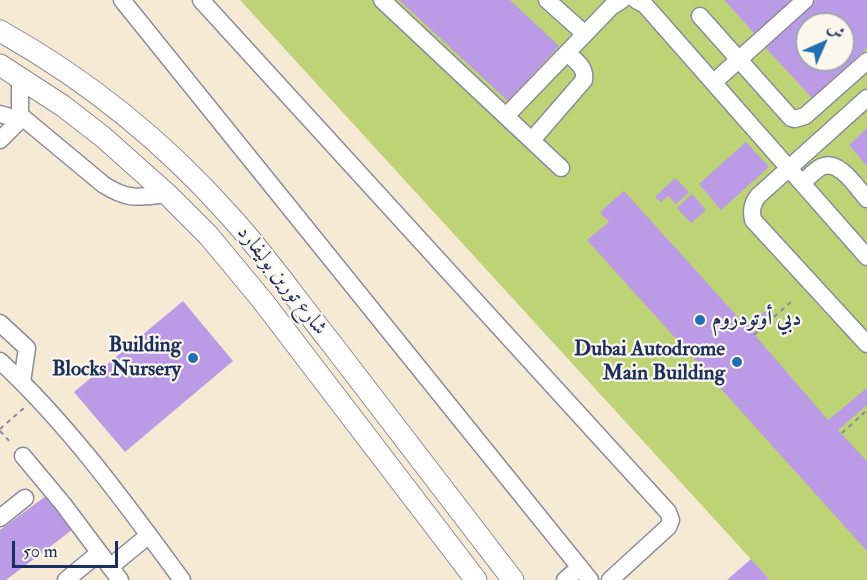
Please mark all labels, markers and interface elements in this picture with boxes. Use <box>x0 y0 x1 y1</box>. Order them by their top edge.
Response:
north arrow <box>795 12 855 72</box>
text: ش <box>824 18 849 43</box>
street label: شارع تورين بوليفارد <box>230 221 332 341</box>
place label: دبي أوتودروم <box>712 307 802 333</box>
marker: دبي أوتودروم <box>693 313 707 327</box>
place label: Building Blocks Nursery <box>52 333 181 383</box>
place label: Dubai Autodrome Main Building <box>574 337 725 387</box>
marker: Building Blocks Nursery <box>186 351 200 365</box>
marker: Dubai Autodrome Main Building <box>730 355 744 369</box>
scale bar <box>15 529 122 567</box>
text: 50 m <box>23 540 58 563</box>

